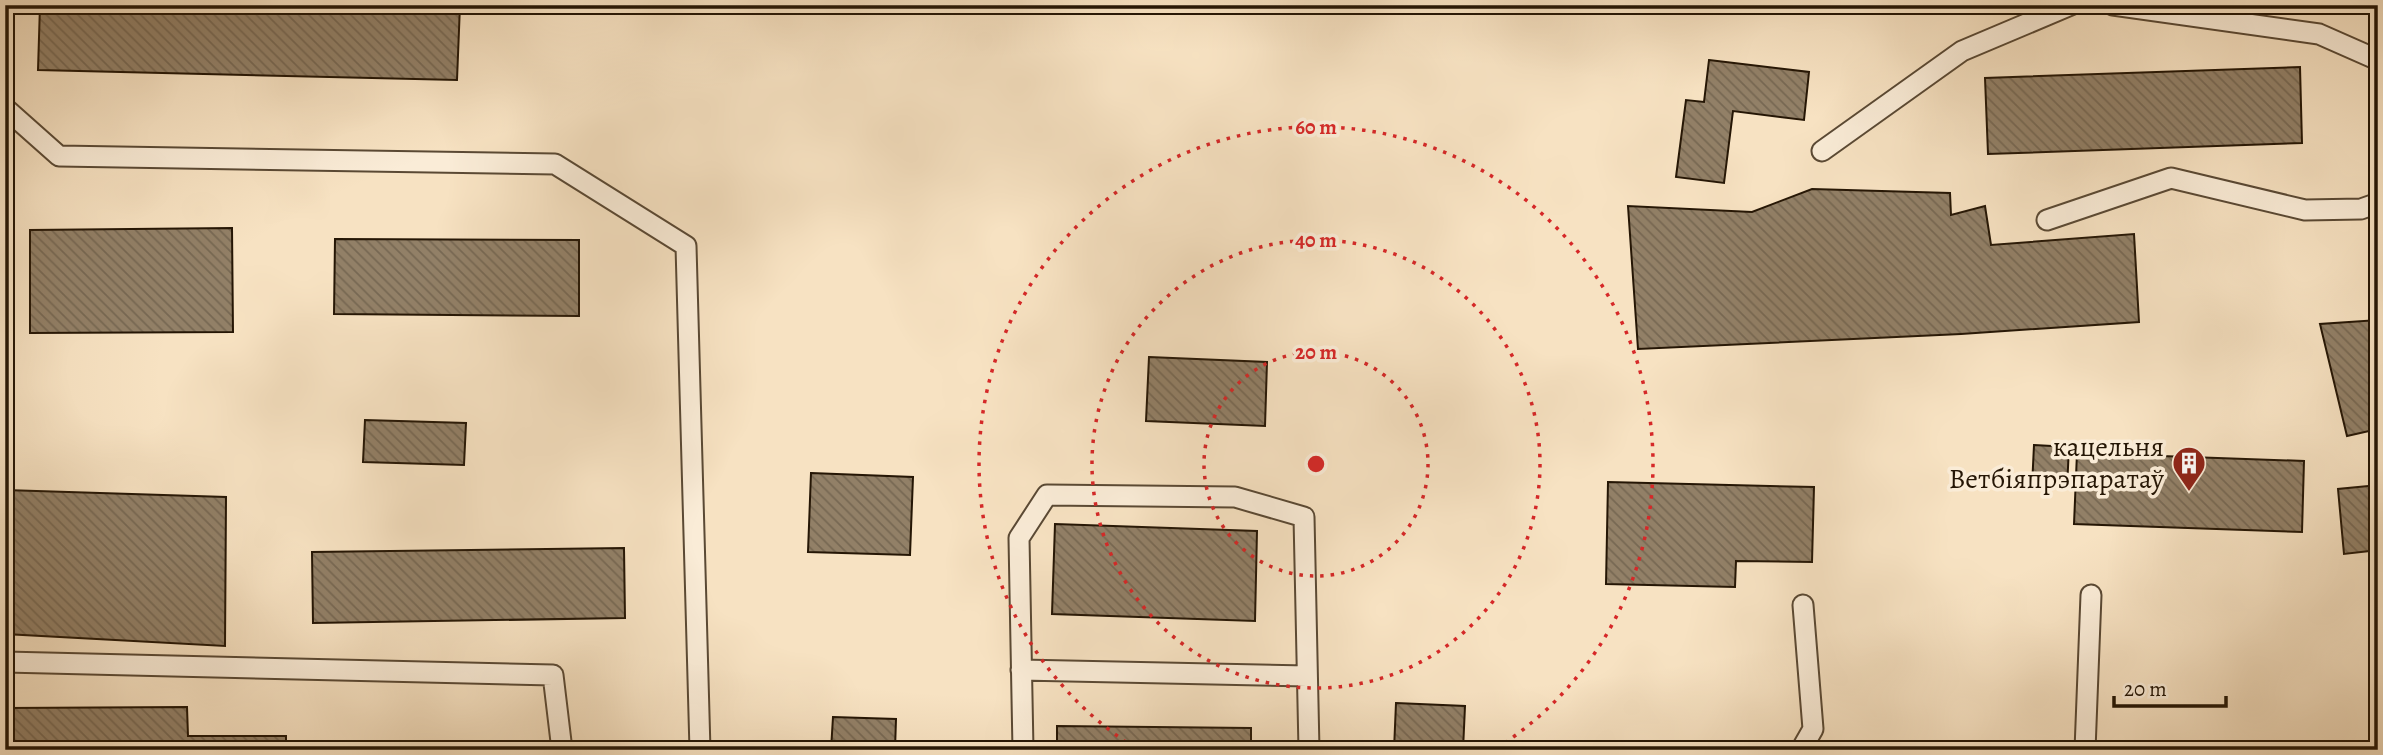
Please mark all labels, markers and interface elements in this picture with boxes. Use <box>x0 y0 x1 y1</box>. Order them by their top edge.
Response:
text: 60 m <box>1295 113 1337 141</box>
text: 40 m <box>1295 226 1337 254</box>
text: 20 m <box>1295 338 1337 366</box>
place label: кацельня Ветбіяпрэпаратаў <box>1949 428 2164 498</box>
building icon: кацельня Ветбіяпрэпаратаў <box>2170 444 2208 493</box>
centre of rings <box>1304 452 1328 476</box>
scale bar <box>2114 664 2226 708</box>
text: 20 m <box>2124 675 2167 703</box>

